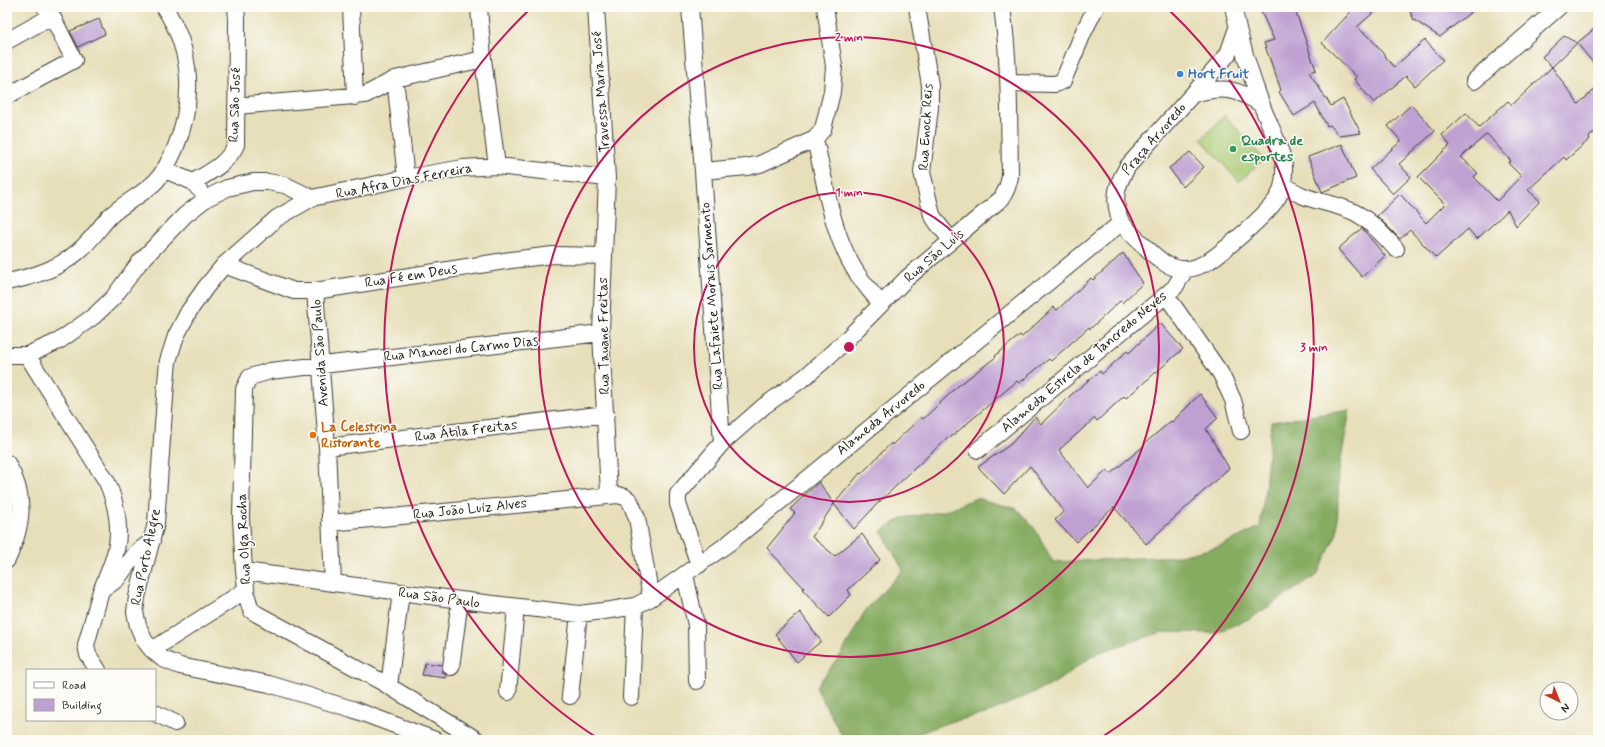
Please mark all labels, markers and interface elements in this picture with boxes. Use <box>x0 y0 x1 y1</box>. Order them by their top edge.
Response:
text: 2 min <box>835 30 863 46</box>
street label: Travessa Maria José <box>588 31 614 153</box>
place label: Hort Fruit <box>1188 65 1250 83</box>
street label: Rua Sâo José <box>225 67 245 143</box>
marker: Hort Fruit <box>1175 69 1185 79</box>
street label: Rua Enock Reis <box>915 83 937 171</box>
street label: Praça Arvoredo <box>1118 99 1190 179</box>
place label: Quadra de esportes <box>1241 132 1303 166</box>
marker: Quadra de esportes <box>1228 144 1238 154</box>
street label: Rua Afra Dias Ferreira <box>334 159 474 203</box>
text: 1 min <box>835 185 863 201</box>
street label: Rua Lafaiete Morais Sarmento <box>696 202 728 390</box>
street label: Rua São Luís <box>900 225 968 287</box>
street label: Rua Fé em Deus <box>364 260 459 292</box>
street label: Rua Tauane Freitas <box>594 277 614 395</box>
street label: Alameda Estrela de Tancredo Neves <box>997 287 1171 437</box>
street label: Avenida São Paulo <box>307 299 333 407</box>
street label: Rua Manoel do Carmo Dias <box>383 332 540 366</box>
centre of rings <box>842 340 856 354</box>
text: 3 min <box>1300 340 1328 356</box>
street label: Alameda Arvoredo <box>833 376 929 459</box>
street label: Rua Átila Freitas <box>414 416 518 446</box>
place label: La Celestrina Ristorante <box>321 418 397 452</box>
marker: La Celestrina Ristorante <box>308 430 318 440</box>
street label: Rua Olga Rocha <box>233 493 257 585</box>
street label: Rua João Luiz Alves <box>412 494 528 524</box>
street label: Rua Porto Alegre <box>127 507 167 608</box>
street label: Rua São Paulo <box>397 583 481 613</box>
legend <box>26 669 156 721</box>
text: Road <box>62 678 86 694</box>
north arrow <box>1539 681 1579 721</box>
text: Building <box>62 698 102 715</box>
text: N <box>1558 700 1573 715</box>

